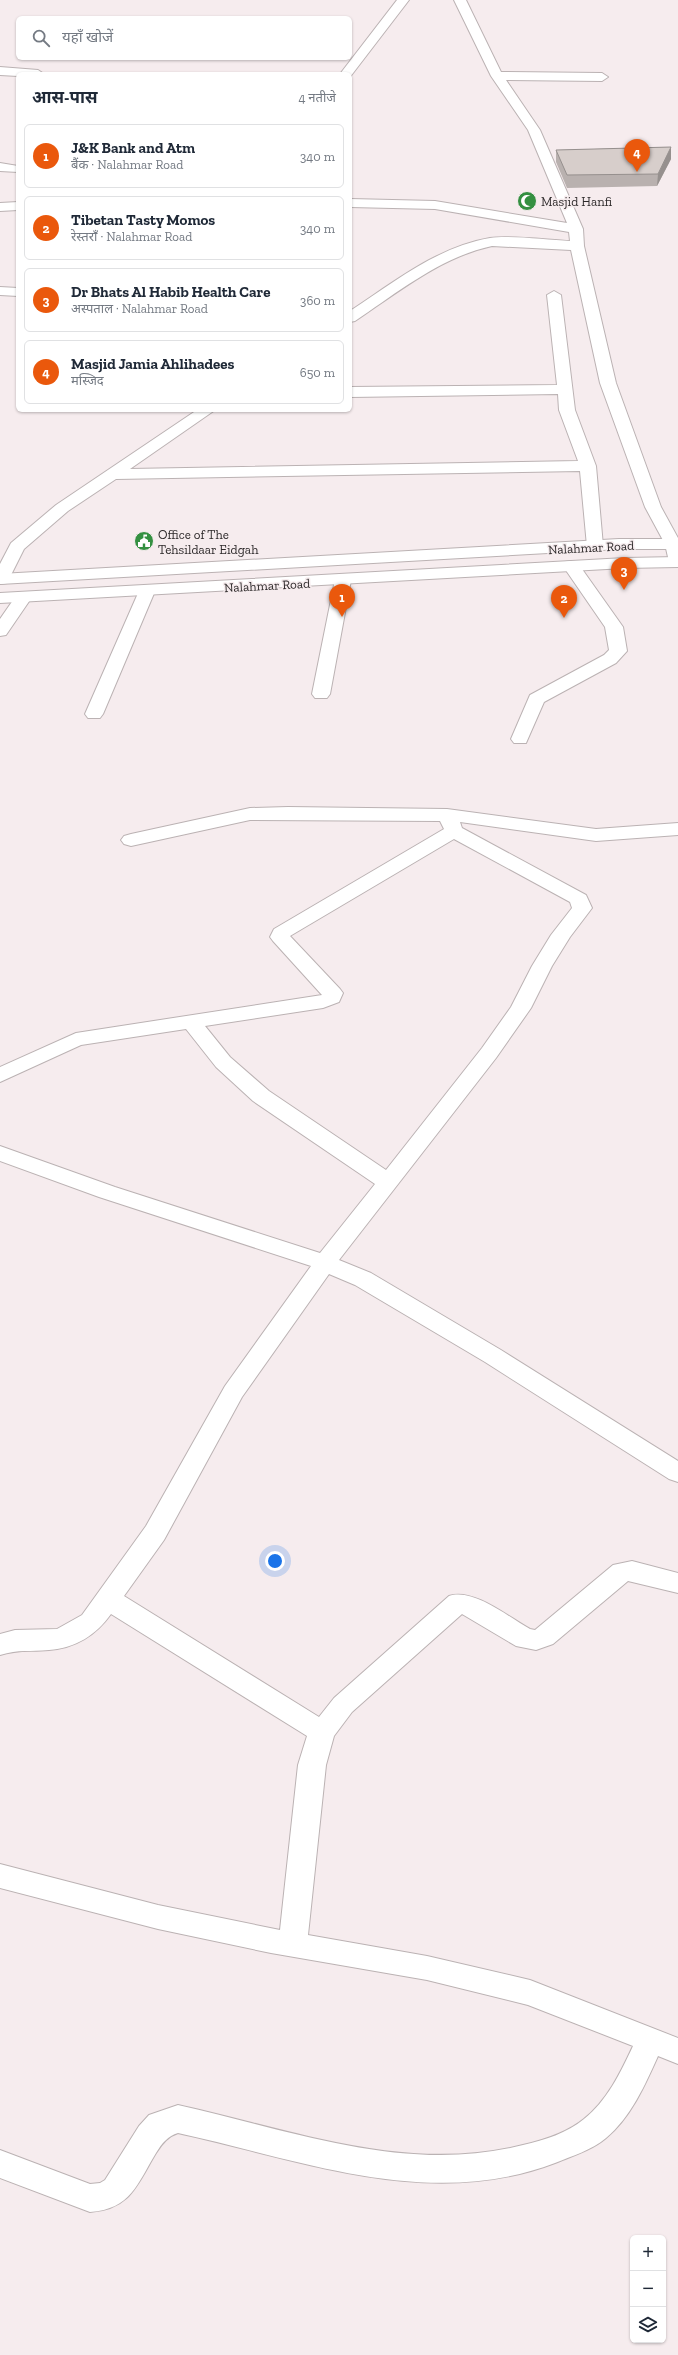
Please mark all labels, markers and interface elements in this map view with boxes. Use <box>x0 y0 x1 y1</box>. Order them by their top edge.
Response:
search box <box>16 16 352 60</box>
icon: search <box>30 27 52 49</box>
text: यहाँ खोजें <box>62 28 113 46</box>
text: आस-पास <box>32 87 97 107</box>
text: 4 नतीजे <box>298 90 336 105</box>
text: J&K Bank and Atm <box>71 139 195 157</box>
pin: 4 <box>624 139 650 172</box>
text: 1 <box>43 149 49 164</box>
text: 340 m <box>300 149 335 164</box>
text: बैंक · Nalahmar Road <box>71 157 183 172</box>
mosque icon: Masjid Hanfi <box>516 190 538 212</box>
place label: Masjid Hanfi <box>541 194 613 210</box>
text: Tibetan Tasty Momos <box>71 211 215 229</box>
text: 2 <box>43 221 49 236</box>
text: 340 m <box>300 221 335 236</box>
text: रेस्तराँ · Nalahmar Road <box>71 229 192 244</box>
text: Dr Bhats Al Habib Health Care <box>71 283 270 301</box>
text: 3 <box>43 293 49 308</box>
text: 360 m <box>300 293 335 308</box>
text: अस्पताल · Nalahmar Road <box>71 301 208 316</box>
text: Masjid Jamia Ahlihadees <box>71 355 234 373</box>
text: 4 <box>42 365 50 380</box>
text: 650 m <box>300 365 335 380</box>
text: मस्जिद <box>71 373 104 388</box>
place label: Office of The Tehsildaar Eidgah <box>158 527 259 557</box>
public building icon: Office of The Tehsildaar Eidgah <box>133 530 155 552</box>
street label: Nalahmar Road <box>548 538 634 557</box>
pin: 3 <box>611 557 637 590</box>
street label: Nalahmar Road <box>224 576 310 595</box>
pin: 1 <box>329 584 355 617</box>
pin: 2 <box>551 585 577 618</box>
your location <box>265 1551 285 1571</box>
map controls <box>630 2235 666 2343</box>
button: + <box>630 2235 666 2271</box>
button: − <box>630 2271 666 2307</box>
button: layers <box>630 2307 666 2343</box>

